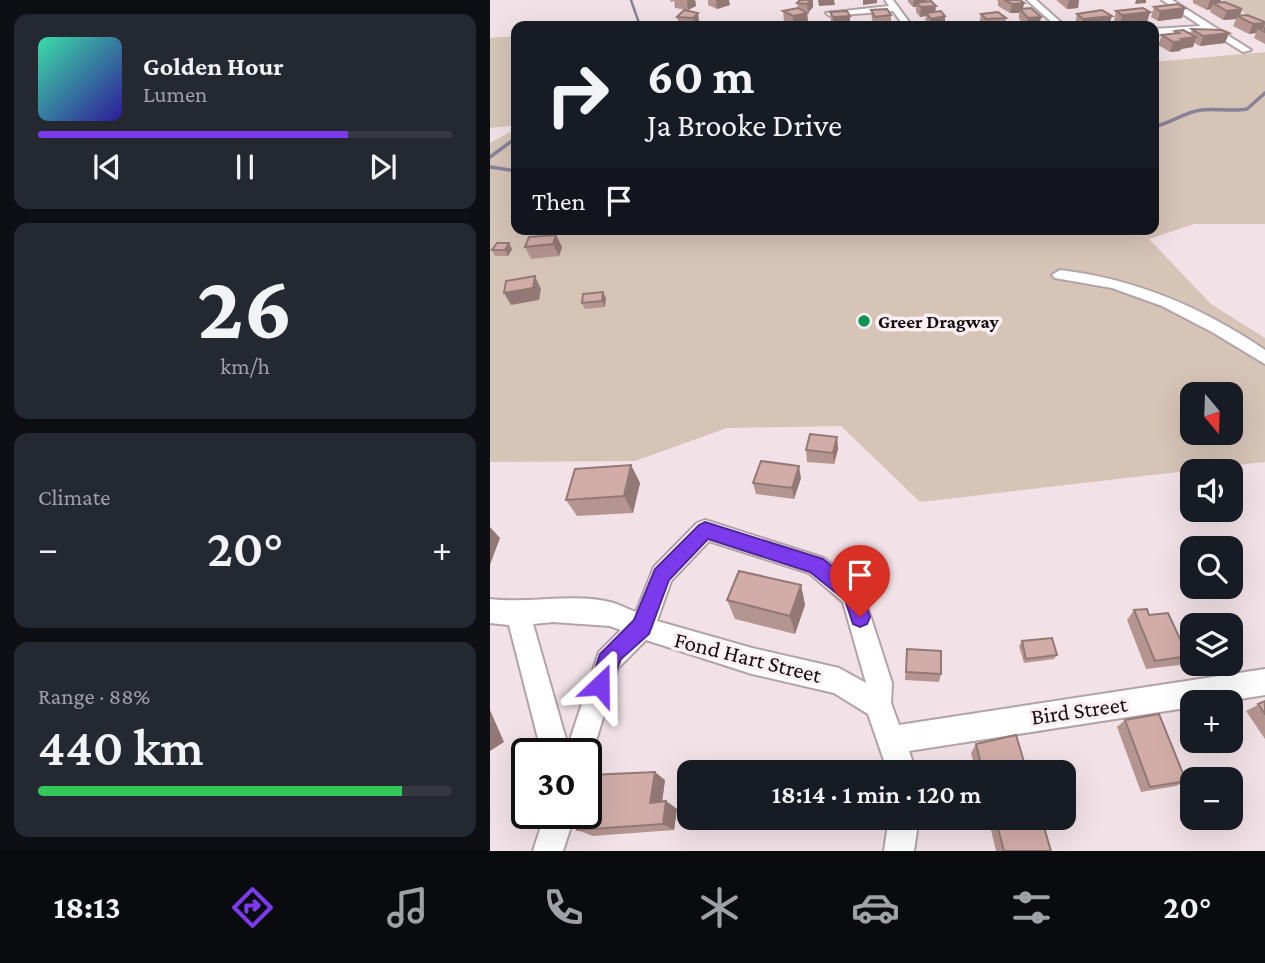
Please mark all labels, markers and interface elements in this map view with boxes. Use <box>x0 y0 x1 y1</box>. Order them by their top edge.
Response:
icon: right <box>532 49 623 140</box>
text: 60 m <box>647 49 754 104</box>
text: Golden Hour <box>143 52 284 81</box>
text: Lumen <box>143 81 207 107</box>
text: Ja Brooke Drive <box>647 107 842 143</box>
icon: previous <box>88 148 126 186</box>
icon: pause <box>226 148 264 186</box>
icon: next <box>364 148 402 186</box>
icon: arrive <box>600 182 638 220</box>
text: Then <box>532 187 586 216</box>
text: 26 <box>197 256 293 358</box>
place label: Greer Dragway <box>878 311 1000 332</box>
marker: Greer Dragway <box>856 313 872 329</box>
text: km/h <box>220 353 270 379</box>
north arrow <box>1180 382 1242 444</box>
map controls <box>1180 382 1243 830</box>
button: sound <box>1180 459 1243 522</box>
text: Climate <box>38 484 110 510</box>
text: 20° <box>207 519 283 577</box>
text: − <box>38 527 58 569</box>
text: + <box>432 527 452 569</box>
button: search <box>1180 536 1243 599</box>
pin <box>830 545 890 617</box>
icon: arrive <box>841 556 879 594</box>
button: layers <box>1180 613 1243 676</box>
street label: Fond Hart Street <box>672 626 825 688</box>
position arrow <box>563 648 637 722</box>
text: Range · 88% <box>38 683 150 709</box>
street label: Bird Street <box>1029 690 1129 730</box>
button: + <box>1180 690 1243 753</box>
text: 440 km <box>38 718 204 776</box>
speed limit sign: 30 <box>511 738 602 829</box>
button: − <box>1180 767 1243 830</box>
text: 18:14 · 1 min · 120 m <box>772 780 981 809</box>
icon: directions <box>228 883 277 932</box>
icon: music <box>383 883 432 932</box>
icon: phone <box>539 883 588 932</box>
icon: climate <box>695 883 744 932</box>
icon: car <box>851 883 900 932</box>
icon: filters <box>1007 883 1056 932</box>
text: 18:13 <box>53 889 121 925</box>
text: 20° <box>1163 889 1211 925</box>

